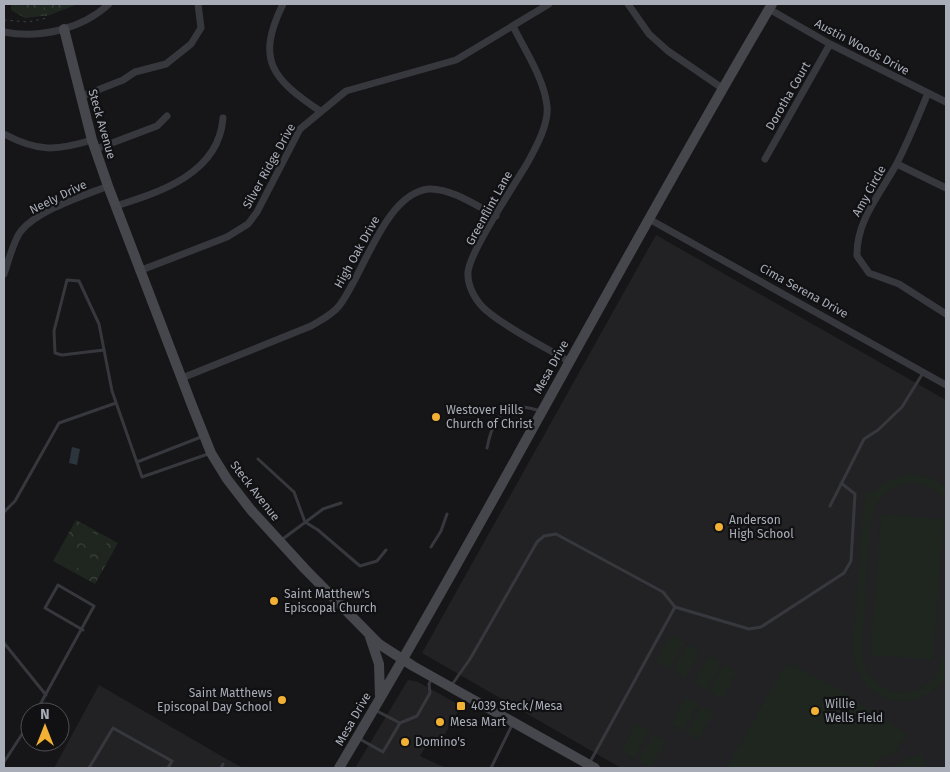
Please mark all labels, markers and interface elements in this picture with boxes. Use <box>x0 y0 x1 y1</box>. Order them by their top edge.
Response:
street label: Austin Woods Drive <box>812 16 912 78</box>
street label: Dorotha Court <box>763 59 814 133</box>
street label: Steck Avenue <box>85 87 119 161</box>
street label: Silver Ridge Drive <box>240 121 298 211</box>
street label: Amy Circle <box>849 163 889 219</box>
street label: Greenflint Lane <box>463 168 515 248</box>
street label: Neely Drive <box>27 177 89 217</box>
street label: High Oak Drive <box>331 214 383 290</box>
street label: Cima Serena Drive <box>757 261 851 321</box>
street label: Mesa Drive <box>531 338 571 396</box>
place label: Westover Hills Church of Christ <box>446 403 533 431</box>
marker: Westover Hills Church of Christ <box>430 411 442 423</box>
street label: Steck Avenue <box>227 458 283 524</box>
place label: Anderson High School <box>729 513 794 541</box>
marker: Anderson High School <box>713 521 725 533</box>
place label: Saint Matthew's Episcopal Church <box>284 587 377 615</box>
marker: Saint Matthew's Episcopal Church <box>268 595 280 607</box>
place label: Saint Matthews Episcopal Day School <box>157 686 272 714</box>
street label: Mesa Drive <box>332 690 374 748</box>
marker: Saint Matthews Episcopal Day School <box>276 694 288 706</box>
place label: Willie Wells Field <box>825 697 883 725</box>
place label: 4039 Steck/Mesa <box>471 699 563 713</box>
marker: 4039 Steck/Mesa <box>455 700 467 712</box>
north arrow <box>20 702 70 752</box>
marker: Willie Wells Field <box>809 705 821 717</box>
text: N <box>40 706 50 723</box>
place label: Mesa Mart <box>450 715 507 729</box>
marker: Mesa Mart <box>434 716 446 728</box>
place label: Domino's <box>415 735 466 749</box>
marker: Domino's <box>399 736 411 748</box>

